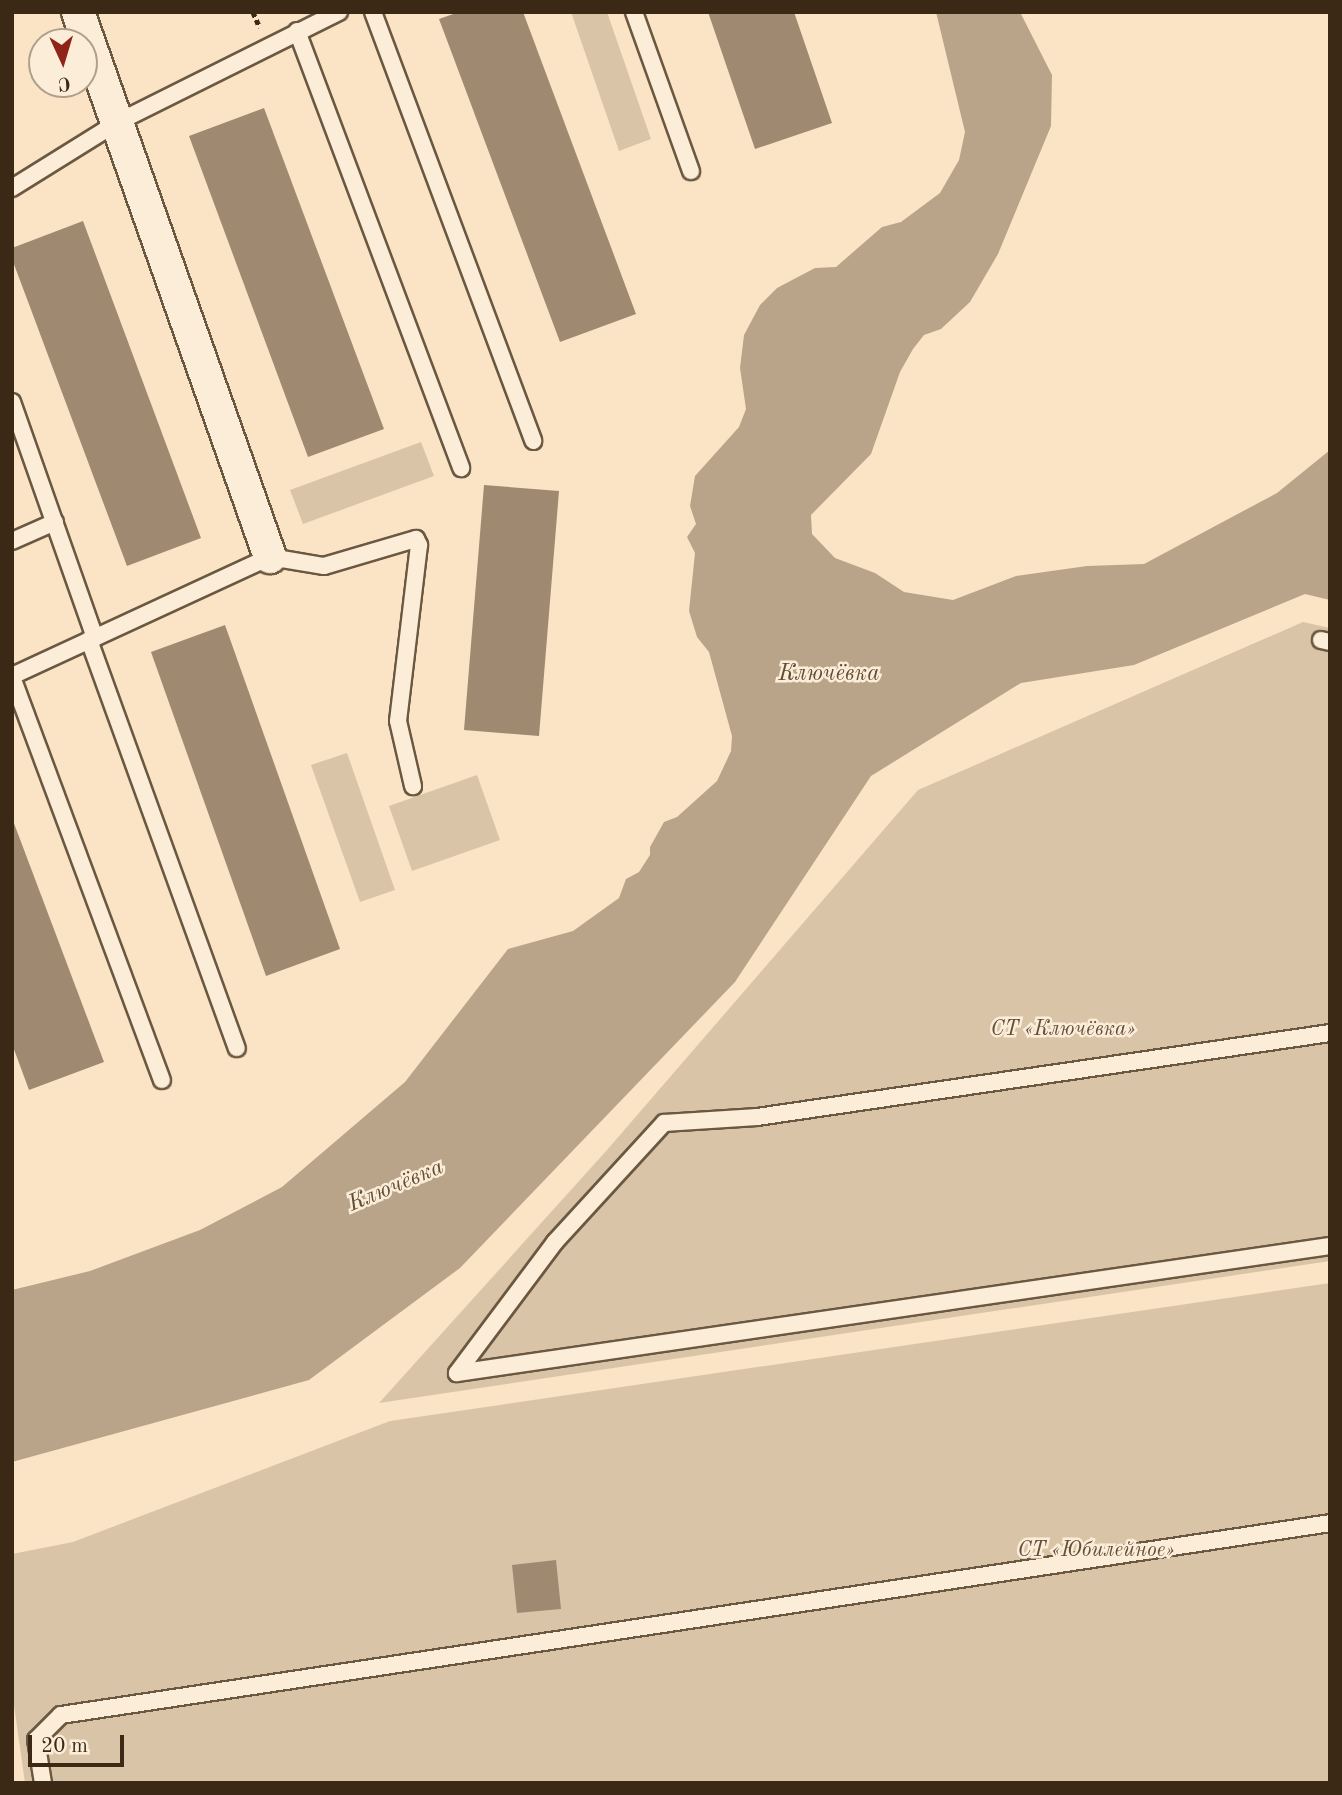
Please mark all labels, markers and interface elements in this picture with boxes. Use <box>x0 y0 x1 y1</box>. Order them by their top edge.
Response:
north arrow <box>28 28 98 98</box>
text: С <box>57 73 71 92</box>
water label: Ключёвка <box>778 660 880 688</box>
park label: СТ «Ключёвка» <box>990 1017 1136 1043</box>
water label: Ключёвка <box>344 1154 448 1218</box>
park label: СТ «Юбилейное» <box>1017 1538 1175 1564</box>
scale bar <box>32 1722 128 1766</box>
text: 20 m <box>41 1736 88 1757</box>

